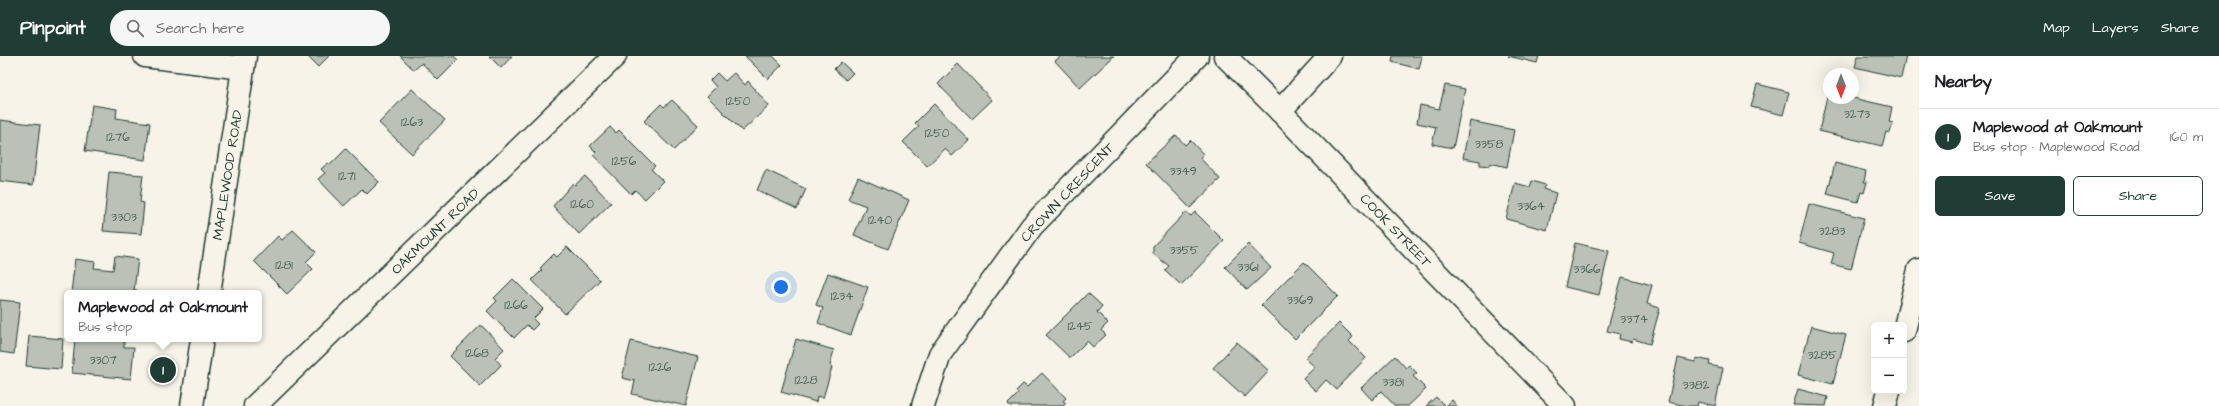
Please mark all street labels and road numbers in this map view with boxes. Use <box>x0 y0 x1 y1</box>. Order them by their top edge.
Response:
street label: MAPLEWOOD ROAD <box>208 109 248 242</box>
street label: CROWN CRESCENT <box>1016 138 1119 247</box>
street label: OAKMOUNT ROAD <box>387 184 484 279</box>
street label: COOK STREET <box>1355 189 1436 272</box>

